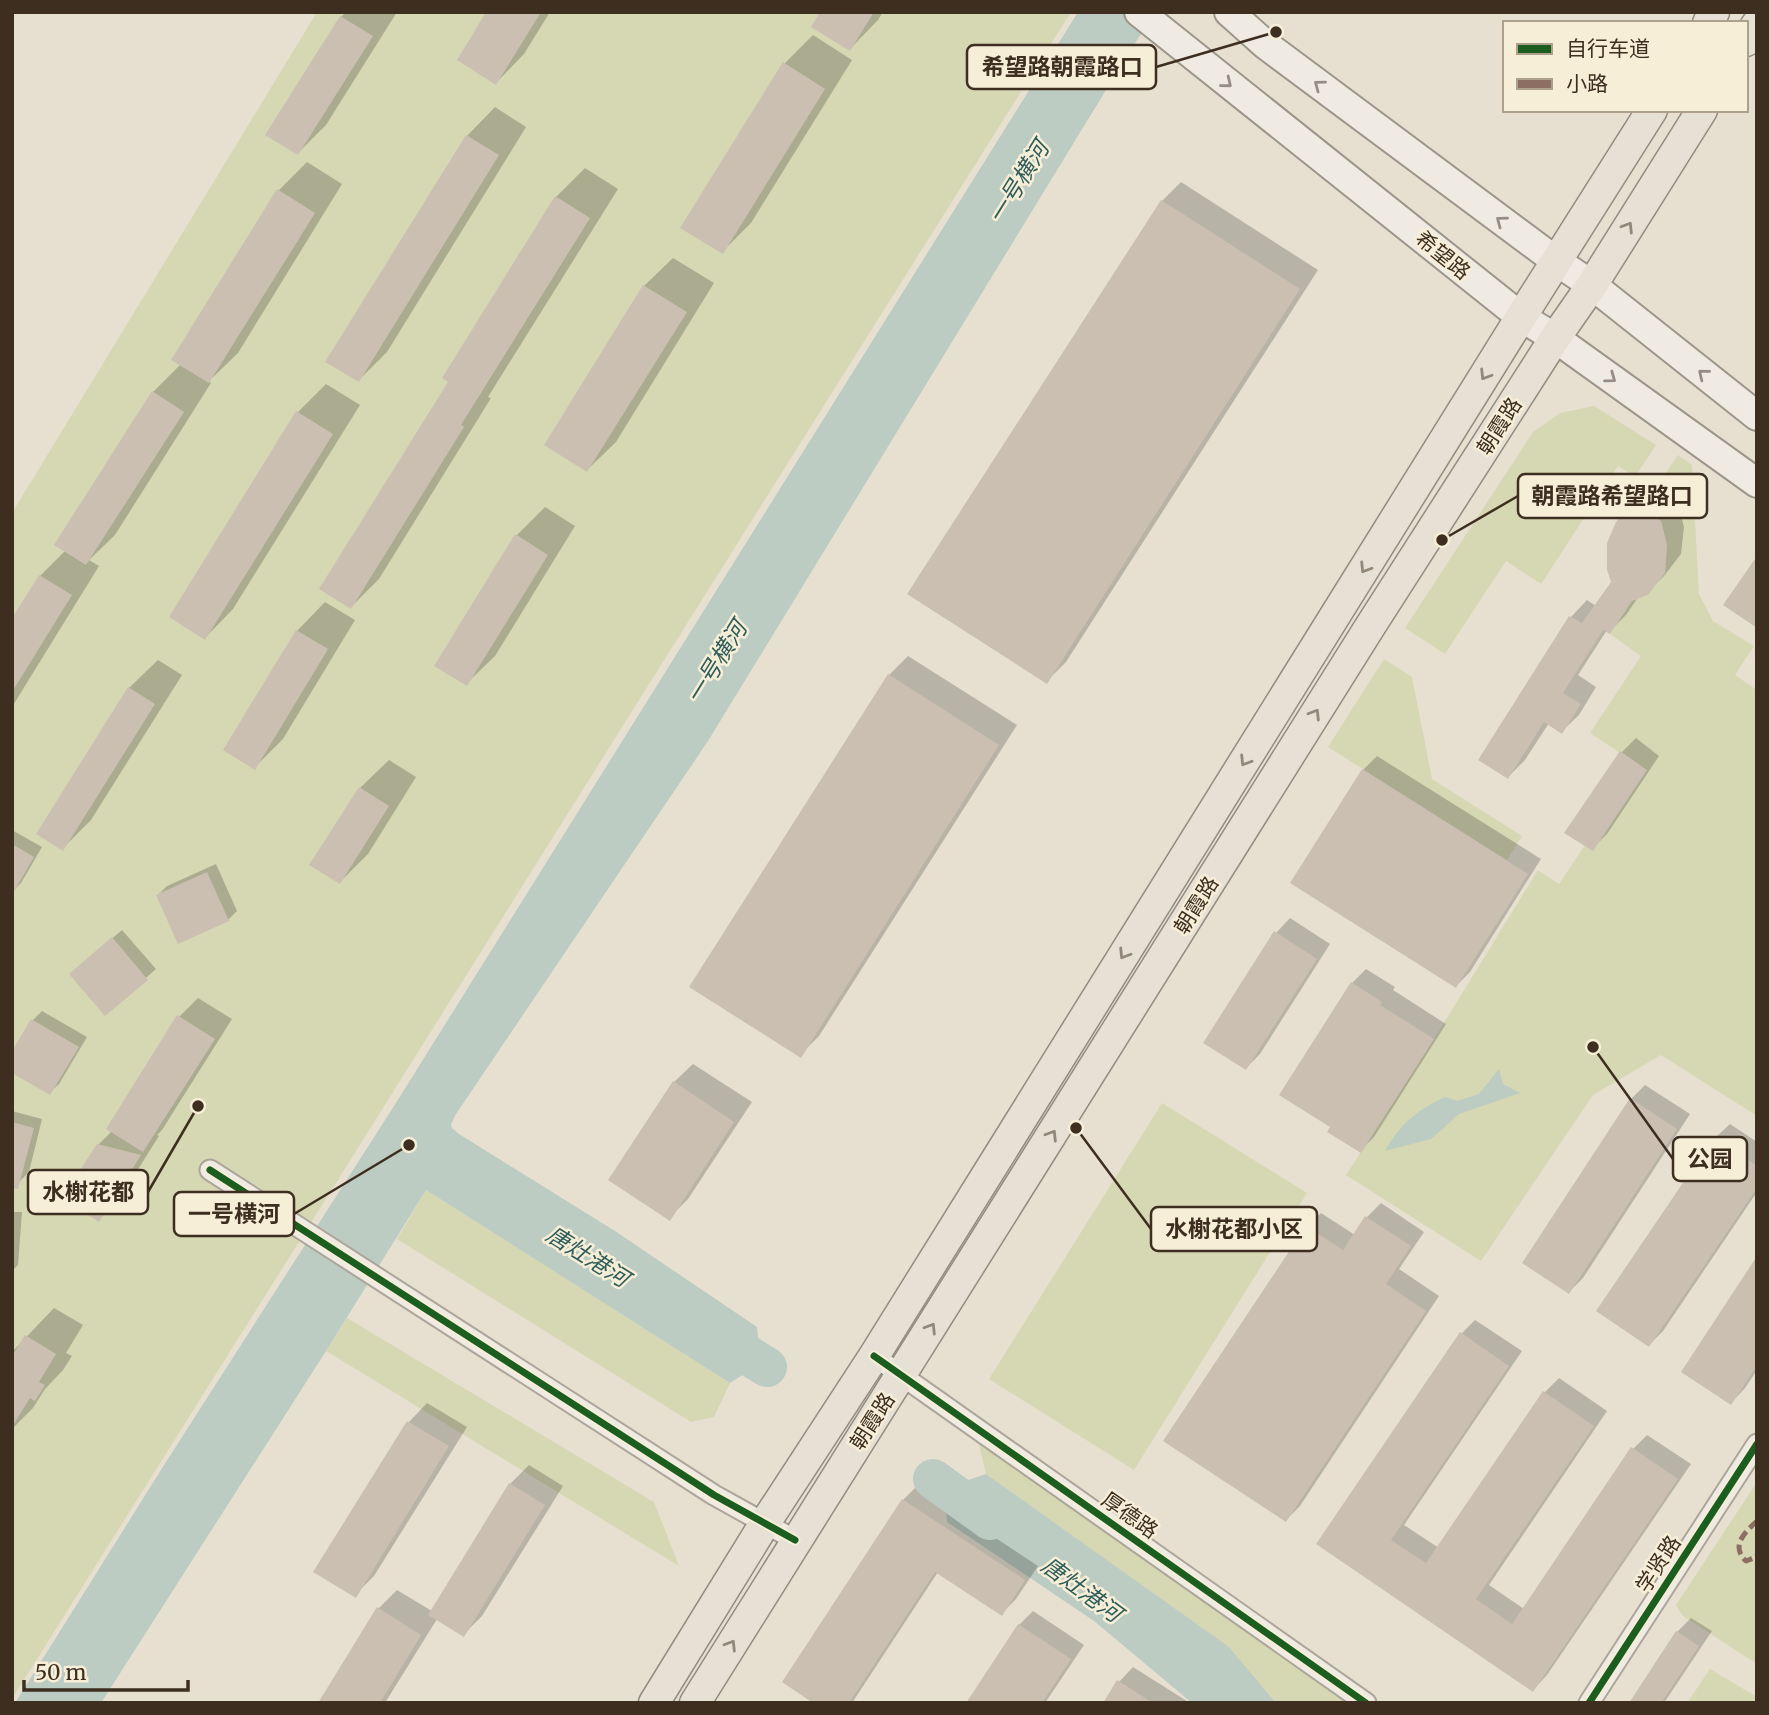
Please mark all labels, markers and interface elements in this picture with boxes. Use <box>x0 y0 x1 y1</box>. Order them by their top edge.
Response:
legend <box>1503 21 1748 112</box>
text: 自行车道 <box>1566 35 1650 62</box>
callout: 希望路朝霞路口 <box>967 45 1156 89</box>
text: 希望路朝霞路口 <box>982 52 1143 81</box>
text: 小路 <box>1566 70 1608 97</box>
one-way arrow <box>1220 74 1232 87</box>
one-way arrow <box>1314 80 1326 93</box>
water label: 一号横河 <box>981 132 1057 229</box>
one-way arrow <box>1496 216 1509 229</box>
one-way arrow <box>1620 222 1633 235</box>
street label: 希望路 <box>1410 225 1476 285</box>
one-way arrow <box>1481 367 1494 380</box>
one-way arrow <box>1603 369 1616 382</box>
one-way arrow <box>1698 370 1710 383</box>
street label: 朝霞路 <box>1471 392 1527 460</box>
callout: 朝霞路希望路口 <box>1518 474 1707 518</box>
text: 朝霞路希望路口 <box>1532 481 1693 510</box>
one-way arrow <box>1360 560 1373 573</box>
water label: 一号横河 <box>679 612 755 709</box>
one-way arrow <box>1307 709 1320 722</box>
one-way arrow <box>1240 753 1253 766</box>
street label: 朝霞路 <box>1168 871 1224 939</box>
one-way arrow <box>1120 947 1133 960</box>
one-way arrow <box>1043 1130 1056 1143</box>
callout: 公园 <box>1673 1137 1747 1181</box>
text: 公园 <box>1687 1144 1733 1173</box>
callout: 水榭花都 <box>28 1170 148 1214</box>
text: 水榭花都 <box>42 1177 134 1206</box>
callout: 一号横河 <box>174 1192 294 1236</box>
text: 一号横河 <box>188 1199 280 1228</box>
callout: 水榭花都小区 <box>1151 1207 1317 1251</box>
text: 水榭花都小区 <box>1165 1214 1303 1243</box>
water label: 唐灶港河 <box>541 1219 638 1295</box>
one-way arrow <box>922 1323 935 1336</box>
street label: 朝霞路 <box>844 1387 900 1455</box>
street label: 厚德路 <box>1096 1486 1164 1544</box>
street label: 学贤路 <box>1630 1530 1686 1598</box>
water label: 唐灶港河 <box>1036 1550 1131 1630</box>
one-way arrow <box>722 1639 735 1652</box>
scale bar <box>24 1648 189 1692</box>
text: 50 m <box>35 1659 86 1686</box>

